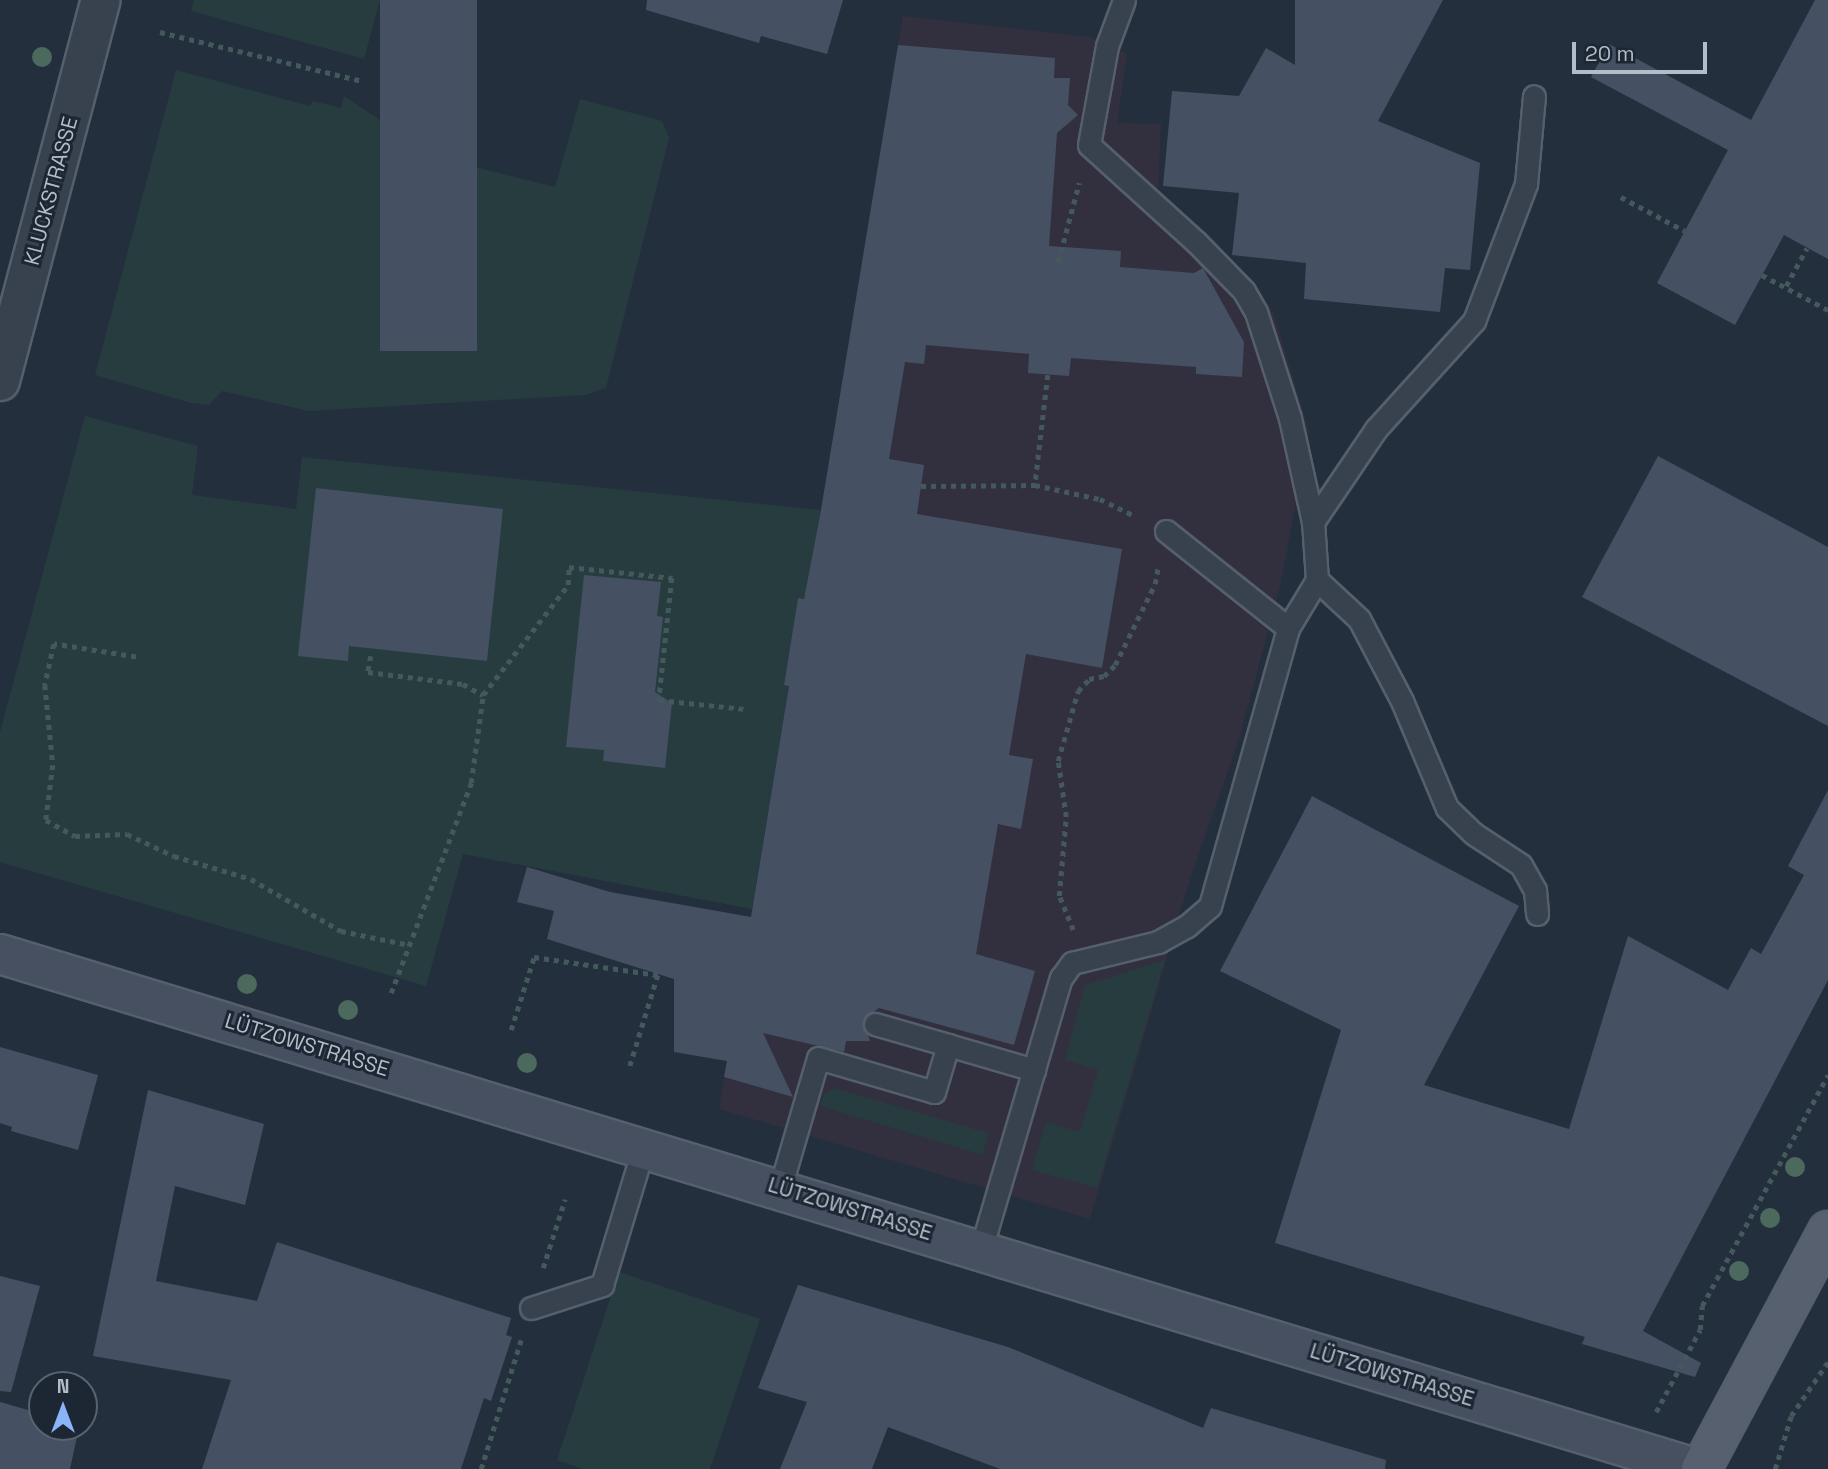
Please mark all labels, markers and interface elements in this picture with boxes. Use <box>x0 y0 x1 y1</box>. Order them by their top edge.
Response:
scale bar <box>1576 28 1711 72</box>
text: 20 m <box>1585 40 1635 67</box>
street label: KLUCKSTRASSE <box>19 114 83 268</box>
street label: LÜTZOWSTRASSE <box>222 1008 392 1082</box>
street label: LÜTZOWSTRASSE <box>765 1172 935 1246</box>
street label: LÜTZOWSTRASSE <box>1307 1338 1477 1412</box>
north arrow <box>28 1371 98 1441</box>
text: N <box>57 1374 69 1399</box>

